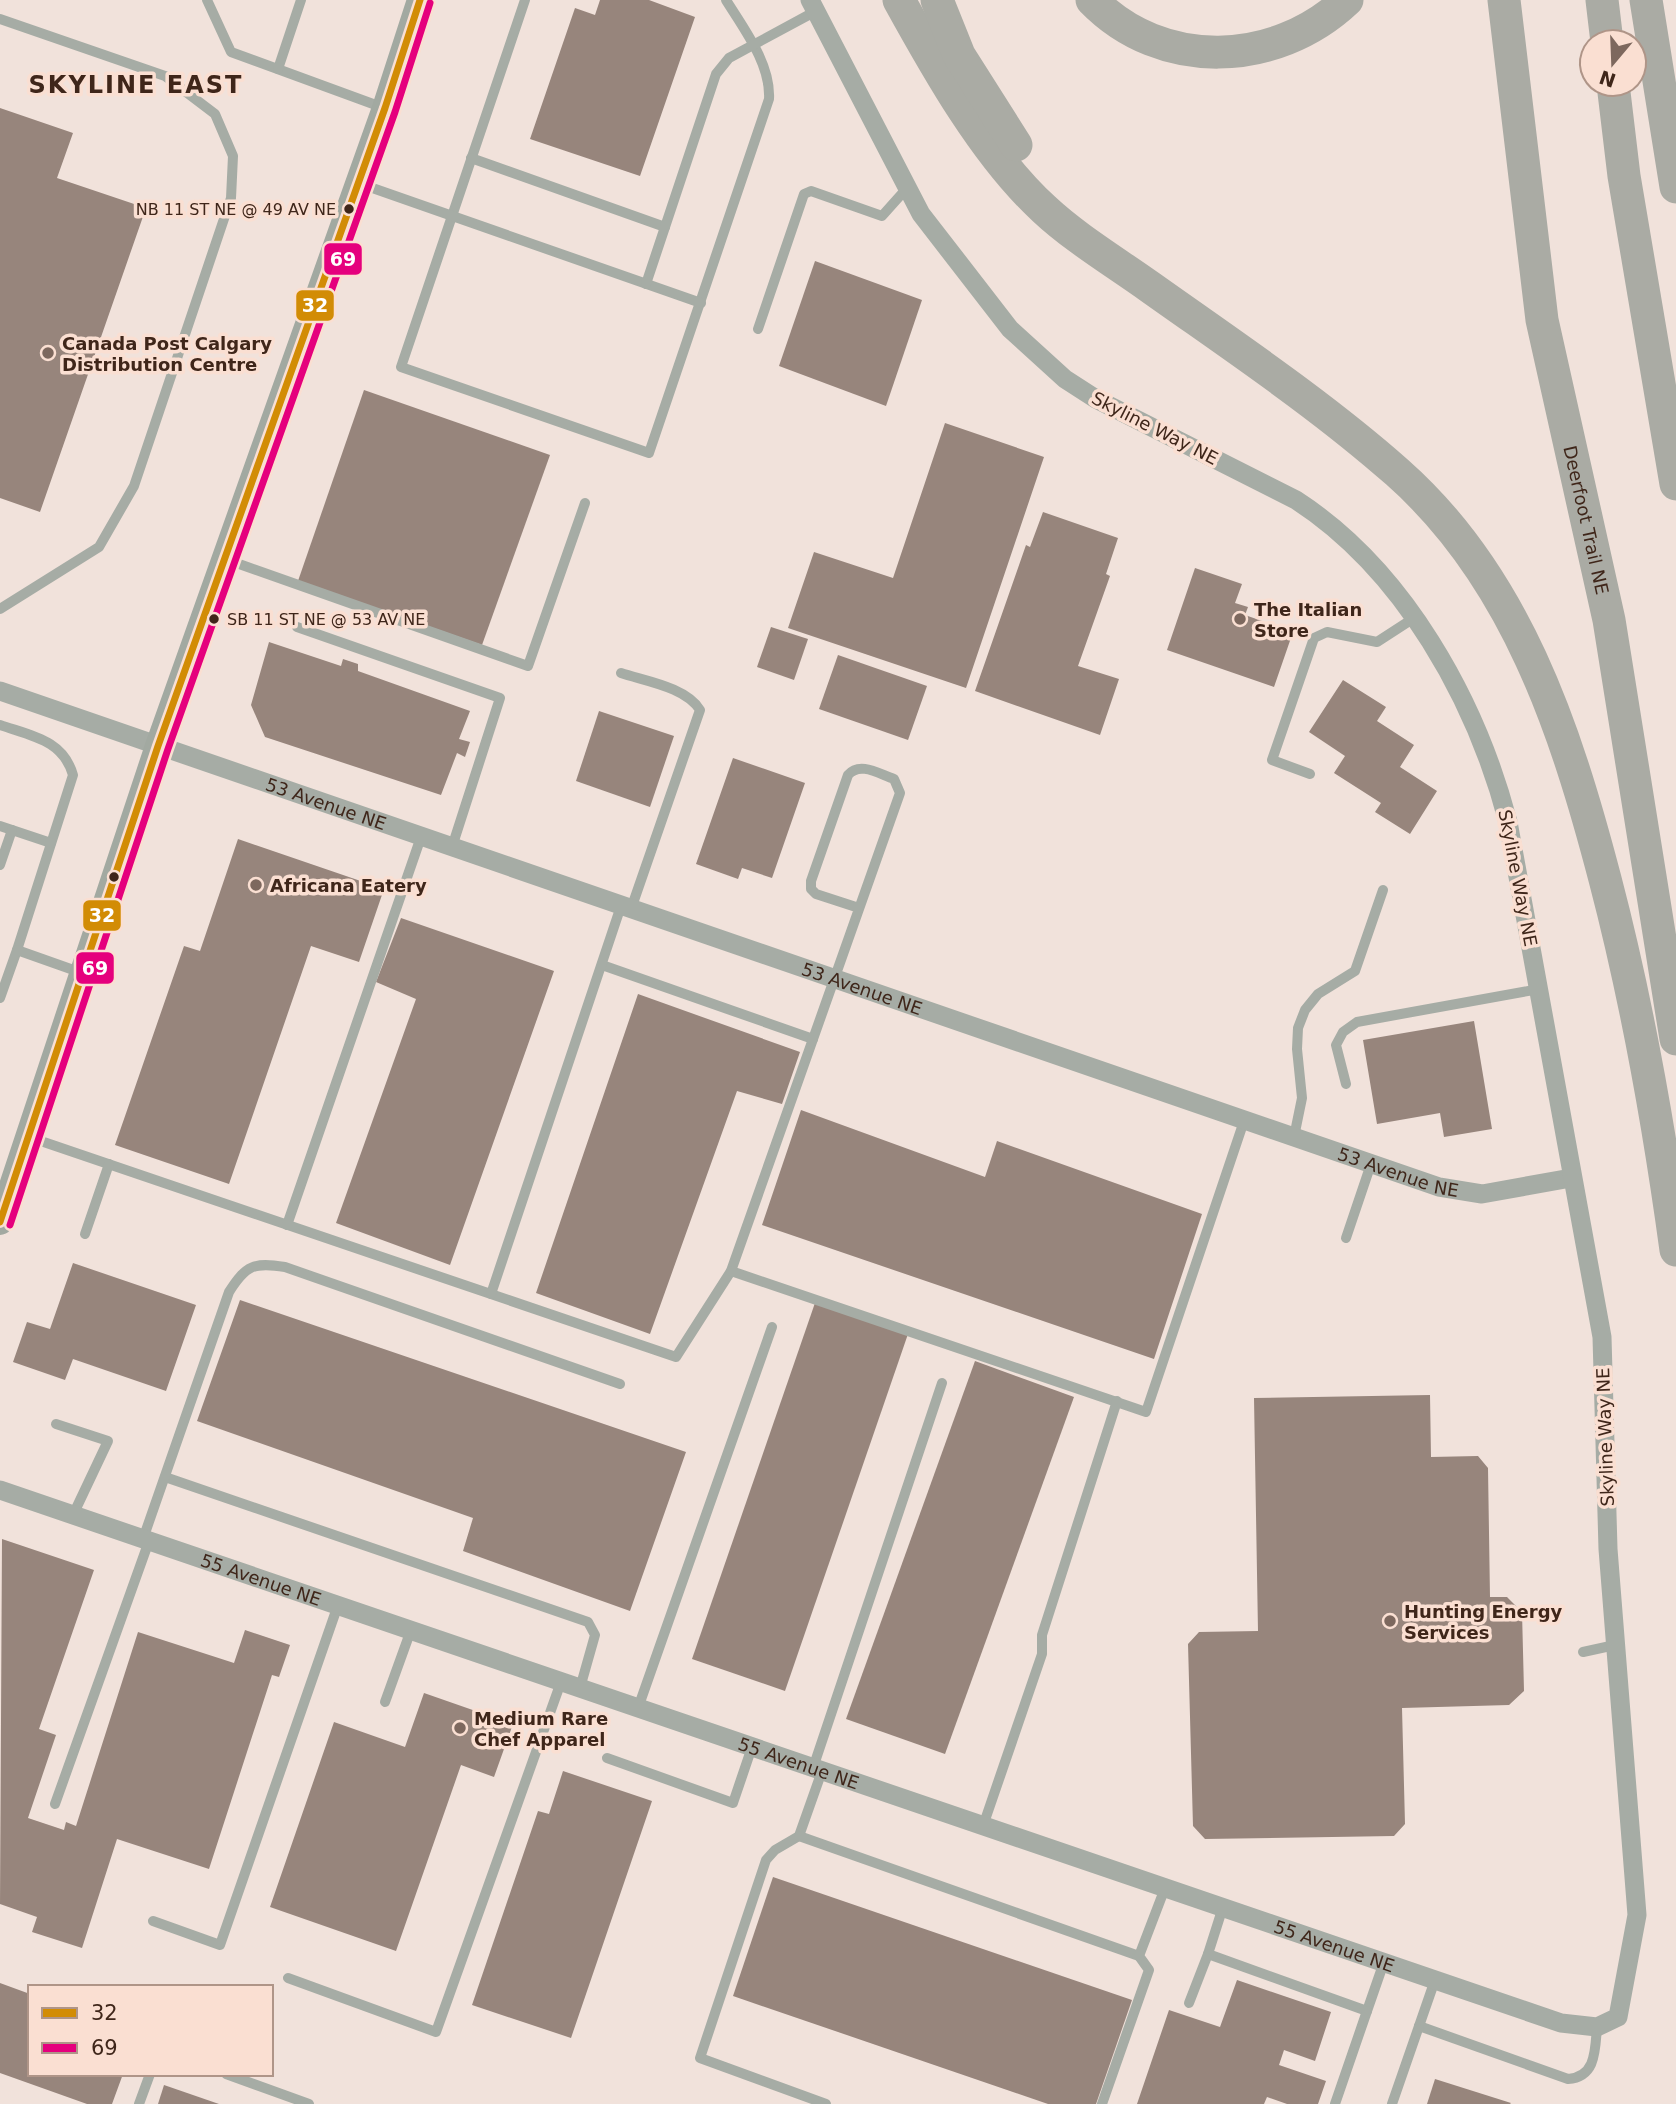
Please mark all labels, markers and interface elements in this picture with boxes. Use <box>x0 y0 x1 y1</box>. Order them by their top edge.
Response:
north arrow <box>1578 28 1648 98</box>
text: N <box>1596 66 1619 92</box>
district label: SKYLINE EAST <box>29 71 243 99</box>
place label: NB 11 ST NE @ 49 AV NE <box>136 200 336 219</box>
marker: NB 11 ST NE @ 49 AV NE <box>342 202 356 216</box>
line badge: 69 <box>323 242 363 276</box>
text: 69 <box>330 248 356 270</box>
line badge: 32 <box>295 289 335 322</box>
text: 32 <box>302 294 328 316</box>
place label: Canada Post Calgary Distribution Centre <box>62 333 272 375</box>
marker: Canada Post Calgary Distribution Centre <box>40 345 56 361</box>
street label: Skyline Way NE <box>1088 387 1222 469</box>
street label: Deerfoot Trail NE <box>1560 443 1613 596</box>
place label: The Italian Store <box>1254 599 1362 641</box>
place label: SB 11 ST NE @ 53 AV NE <box>227 610 425 629</box>
marker: The Italian Store <box>1232 611 1248 627</box>
marker: SB 11 ST NE @ 53 AV NE <box>207 612 221 626</box>
street label: 53 Avenue NE <box>263 773 389 834</box>
street label: Skyline Way NE <box>1494 808 1542 948</box>
unlabelled marker <box>107 870 121 884</box>
place label: Africana Eatery <box>270 875 427 896</box>
marker: Africana Eatery <box>248 877 264 893</box>
line badge: 32 <box>82 899 122 932</box>
text: 32 <box>89 904 115 926</box>
line badge: 69 <box>75 951 115 985</box>
text: 69 <box>82 957 108 979</box>
street label: 53 Avenue NE <box>799 958 925 1019</box>
street label: 53 Avenue NE <box>1335 1142 1460 1201</box>
street label: Skyline Way NE <box>1592 1367 1618 1507</box>
street label: 55 Avenue NE <box>198 1549 324 1610</box>
place label: Hunting Energy Services <box>1404 1601 1563 1643</box>
marker: Hunting Energy Services <box>1382 1613 1398 1629</box>
place label: Medium Rare Chef Apparel <box>474 1708 608 1750</box>
marker: Medium Rare Chef Apparel <box>452 1720 468 1736</box>
street label: 55 Avenue NE <box>736 1732 862 1793</box>
street label: 55 Avenue NE <box>1271 1915 1397 1976</box>
legend <box>28 1985 273 2076</box>
text: 32 <box>91 2001 118 2025</box>
text: 69 <box>91 2036 118 2060</box>

